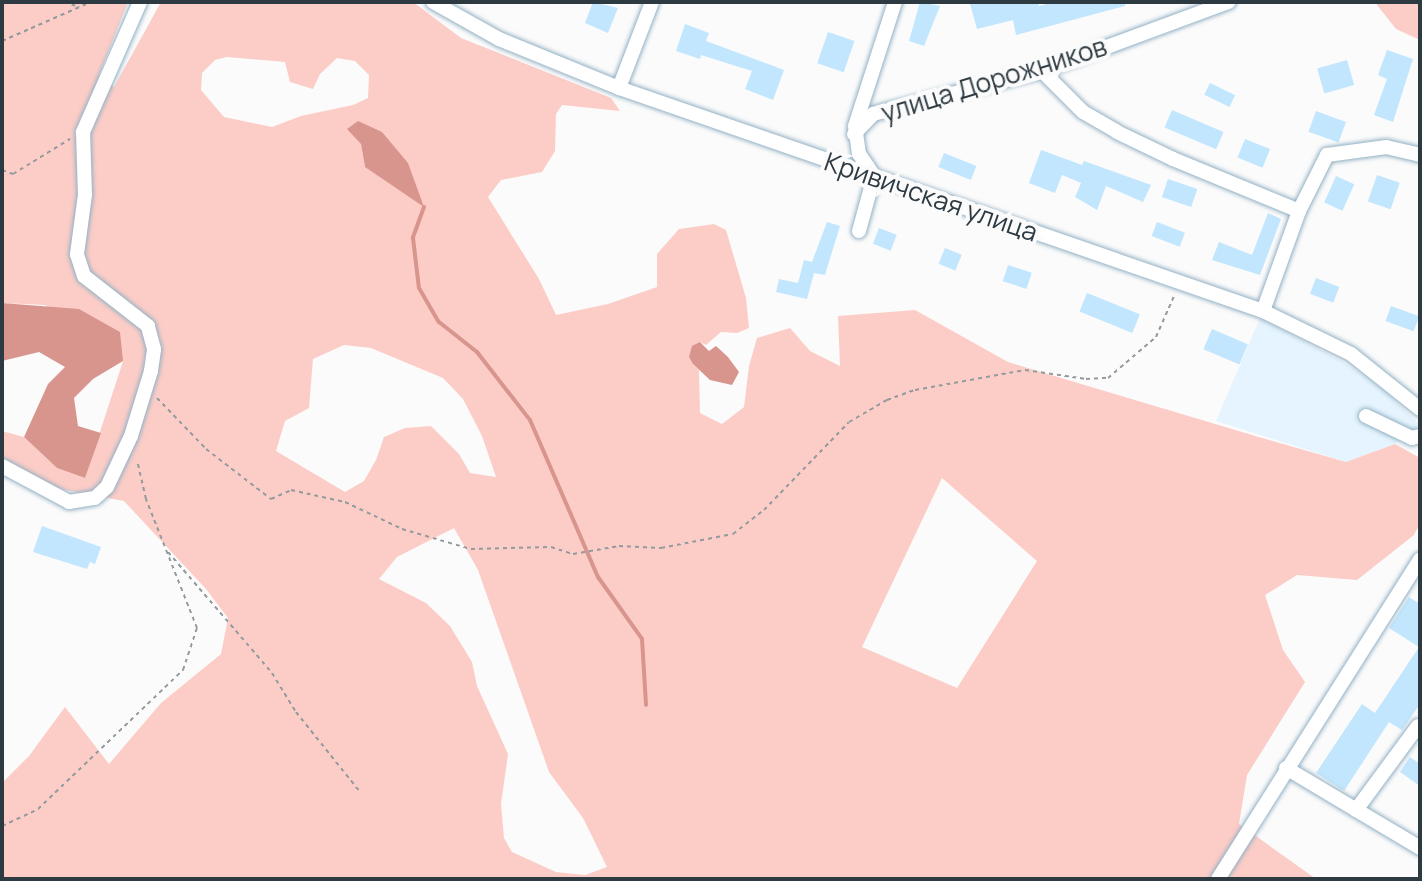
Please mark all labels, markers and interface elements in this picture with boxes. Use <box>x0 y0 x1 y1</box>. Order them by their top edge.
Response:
street label: улица Дорожников <box>878 31 1110 129</box>
street label: Кривичская улица <box>820 146 1042 248</box>

